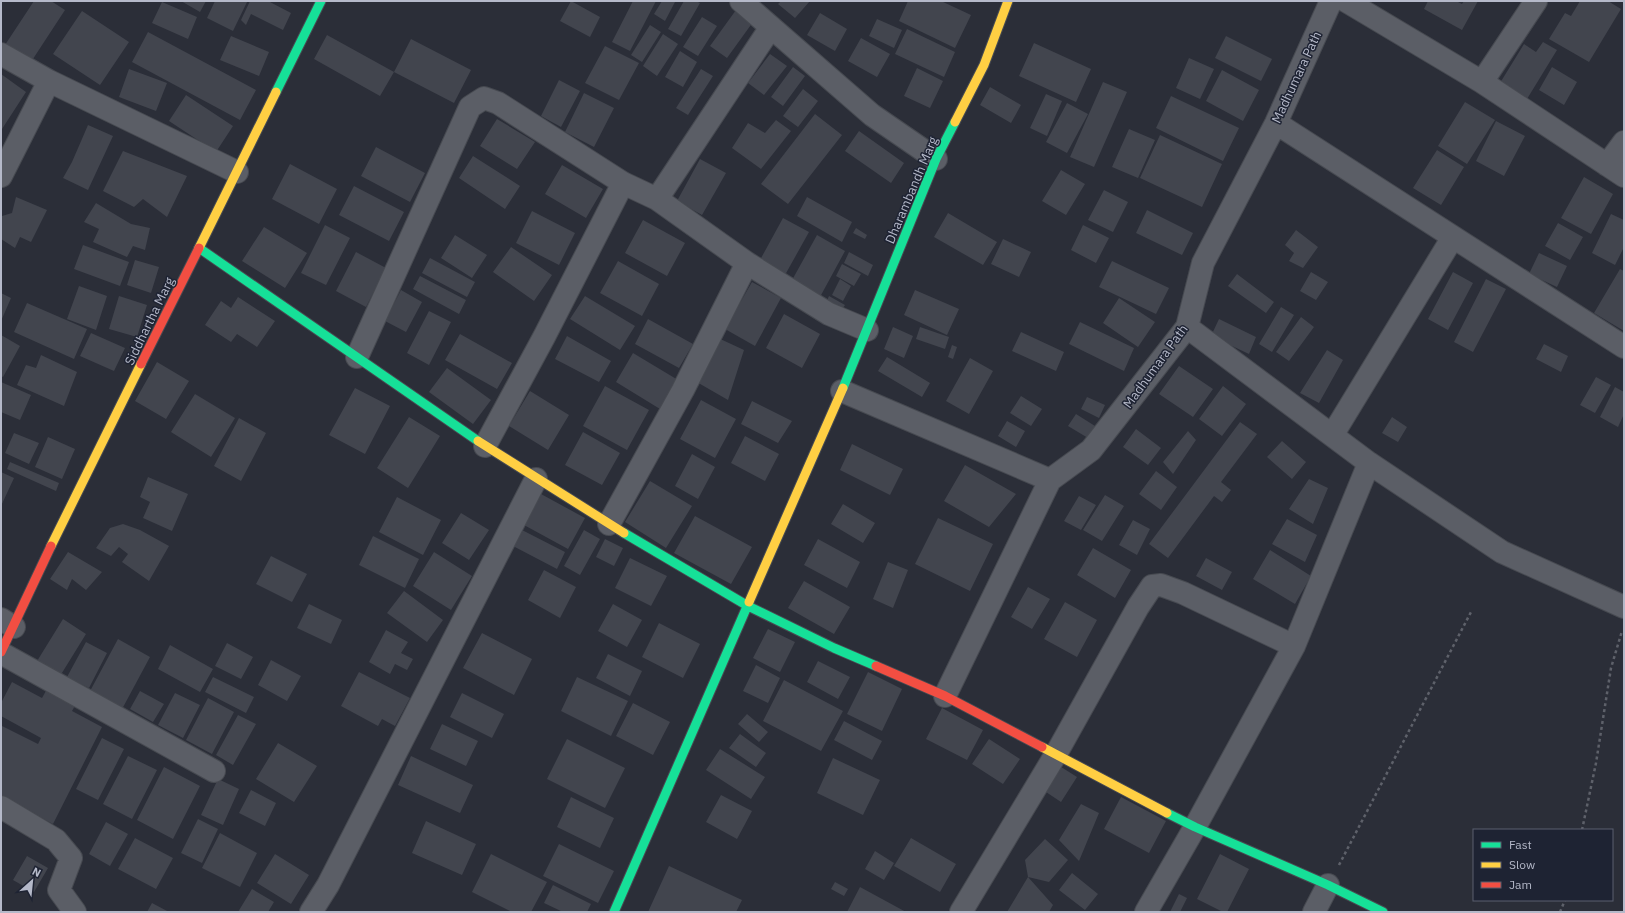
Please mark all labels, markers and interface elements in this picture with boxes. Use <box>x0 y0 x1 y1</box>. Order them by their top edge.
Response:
street label: Madhumara Path <box>1268 29 1325 126</box>
street label: Dharambandh Marg <box>881 134 942 246</box>
street label: Siddhartha Marg <box>121 274 178 368</box>
street label: Madhumara Path <box>1119 321 1192 412</box>
legend <box>1473 829 1613 901</box>
text: Fast <box>1509 837 1532 852</box>
text: Slow <box>1509 857 1535 872</box>
north arrow <box>12 861 52 901</box>
text: N <box>30 864 43 880</box>
text: Jam <box>1509 877 1532 892</box>

